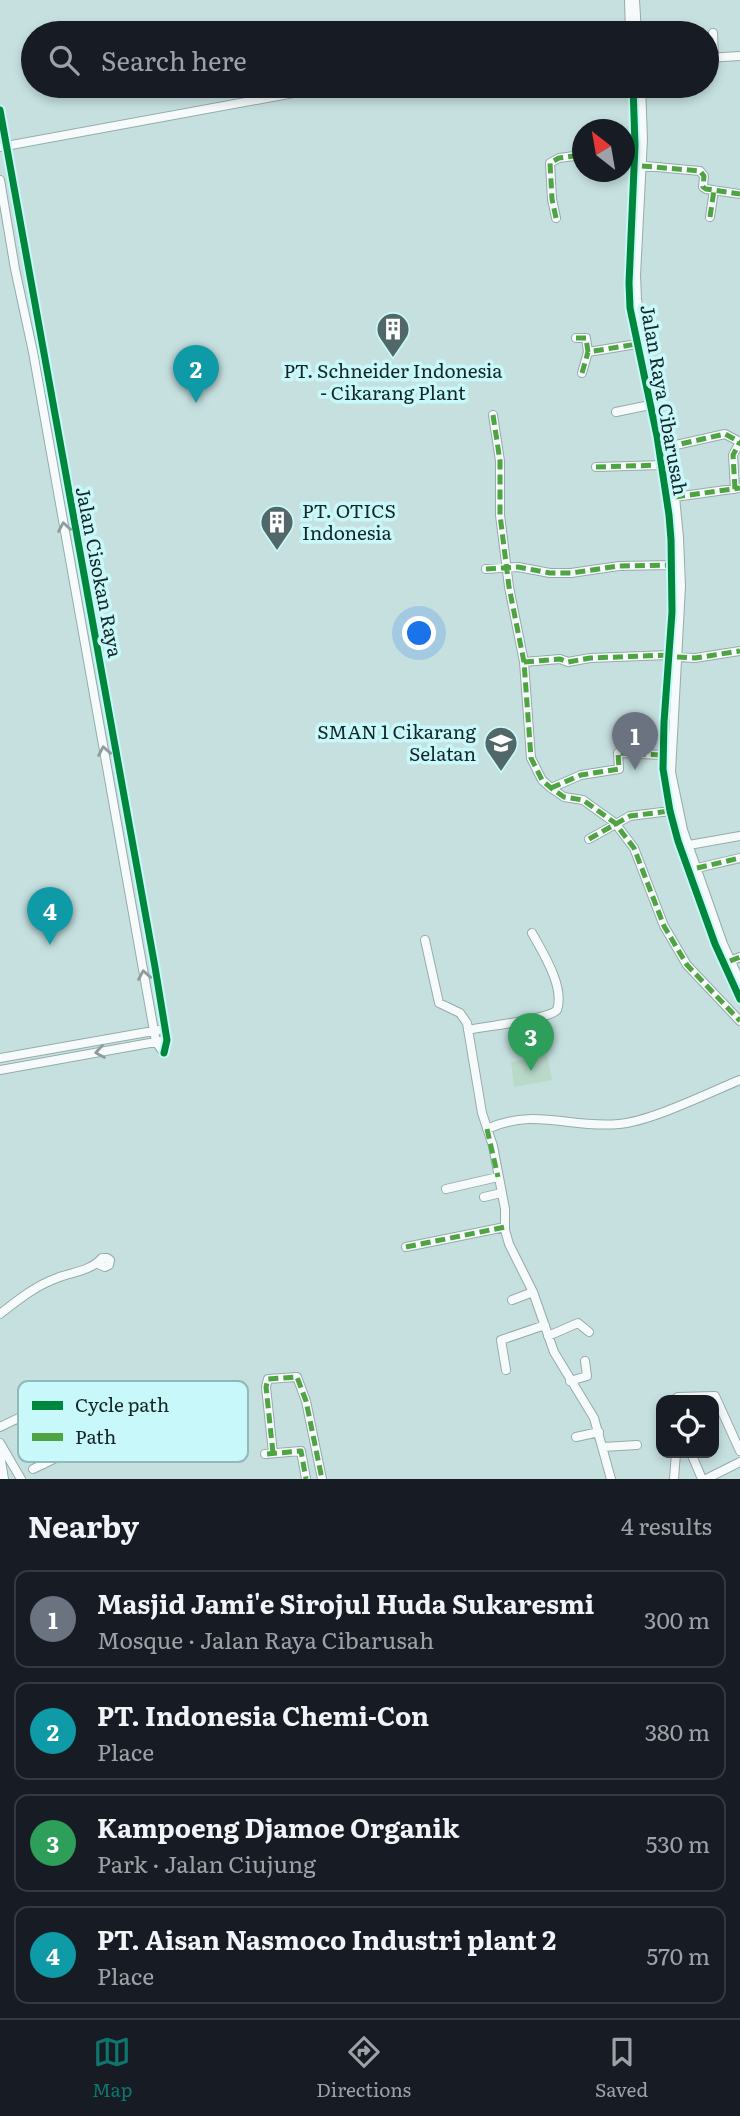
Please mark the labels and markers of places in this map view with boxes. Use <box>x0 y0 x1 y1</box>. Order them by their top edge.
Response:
building icon: PT. Schneider Indonesia - Cikarang Plant <box>374 310 412 359</box>
pin: 2 <box>173 345 219 403</box>
place label: PT. Schneider Indonesia - Cikarang Plant <box>283 356 503 406</box>
place label: PT. OTICS Indonesia <box>302 496 396 546</box>
building icon: PT. OTICS Indonesia <box>258 503 296 552</box>
pin: 1 <box>612 712 658 770</box>
place label: SMAN 1 Cikarang Selatan <box>317 717 476 767</box>
school or university icon: SMAN 1 Cikarang Selatan <box>482 724 520 773</box>
pin: 4 <box>27 887 73 945</box>
pin: 3 <box>508 1013 554 1071</box>

